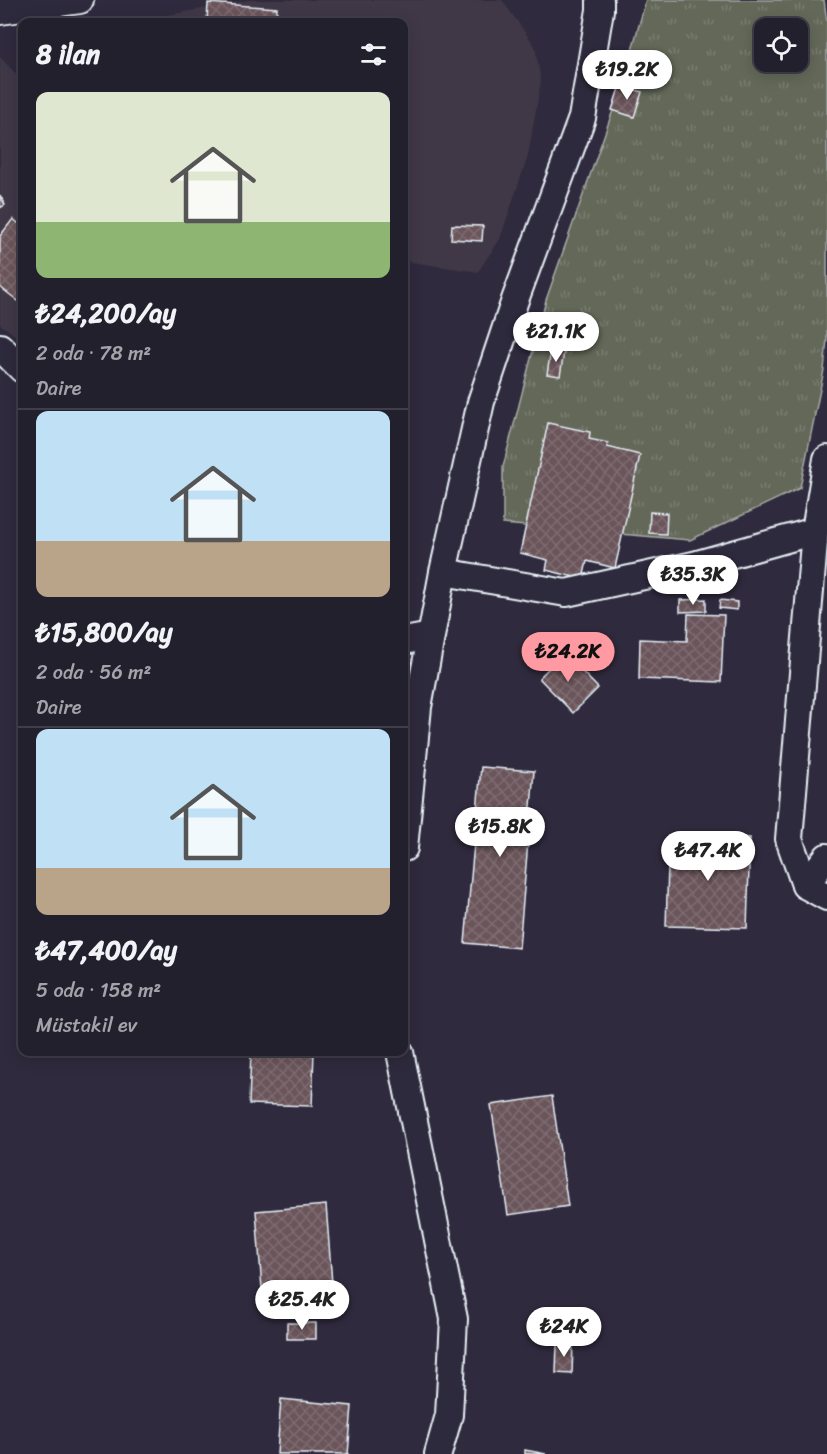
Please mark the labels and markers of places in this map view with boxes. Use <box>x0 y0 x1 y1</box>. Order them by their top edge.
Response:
pin: ₺19.2K <box>578 50 676 101</box>
pin: ₺21.1K <box>507 312 605 363</box>
pin: ₺35.3K <box>644 555 742 606</box>
pin: ₺24.2K <box>519 632 617 683</box>
pin: ₺15.8K <box>451 807 549 858</box>
pin: ₺47.4K <box>659 831 757 882</box>
pin: ₺25.4K <box>253 1280 351 1331</box>
pin: ₺24K <box>528 1307 600 1358</box>

